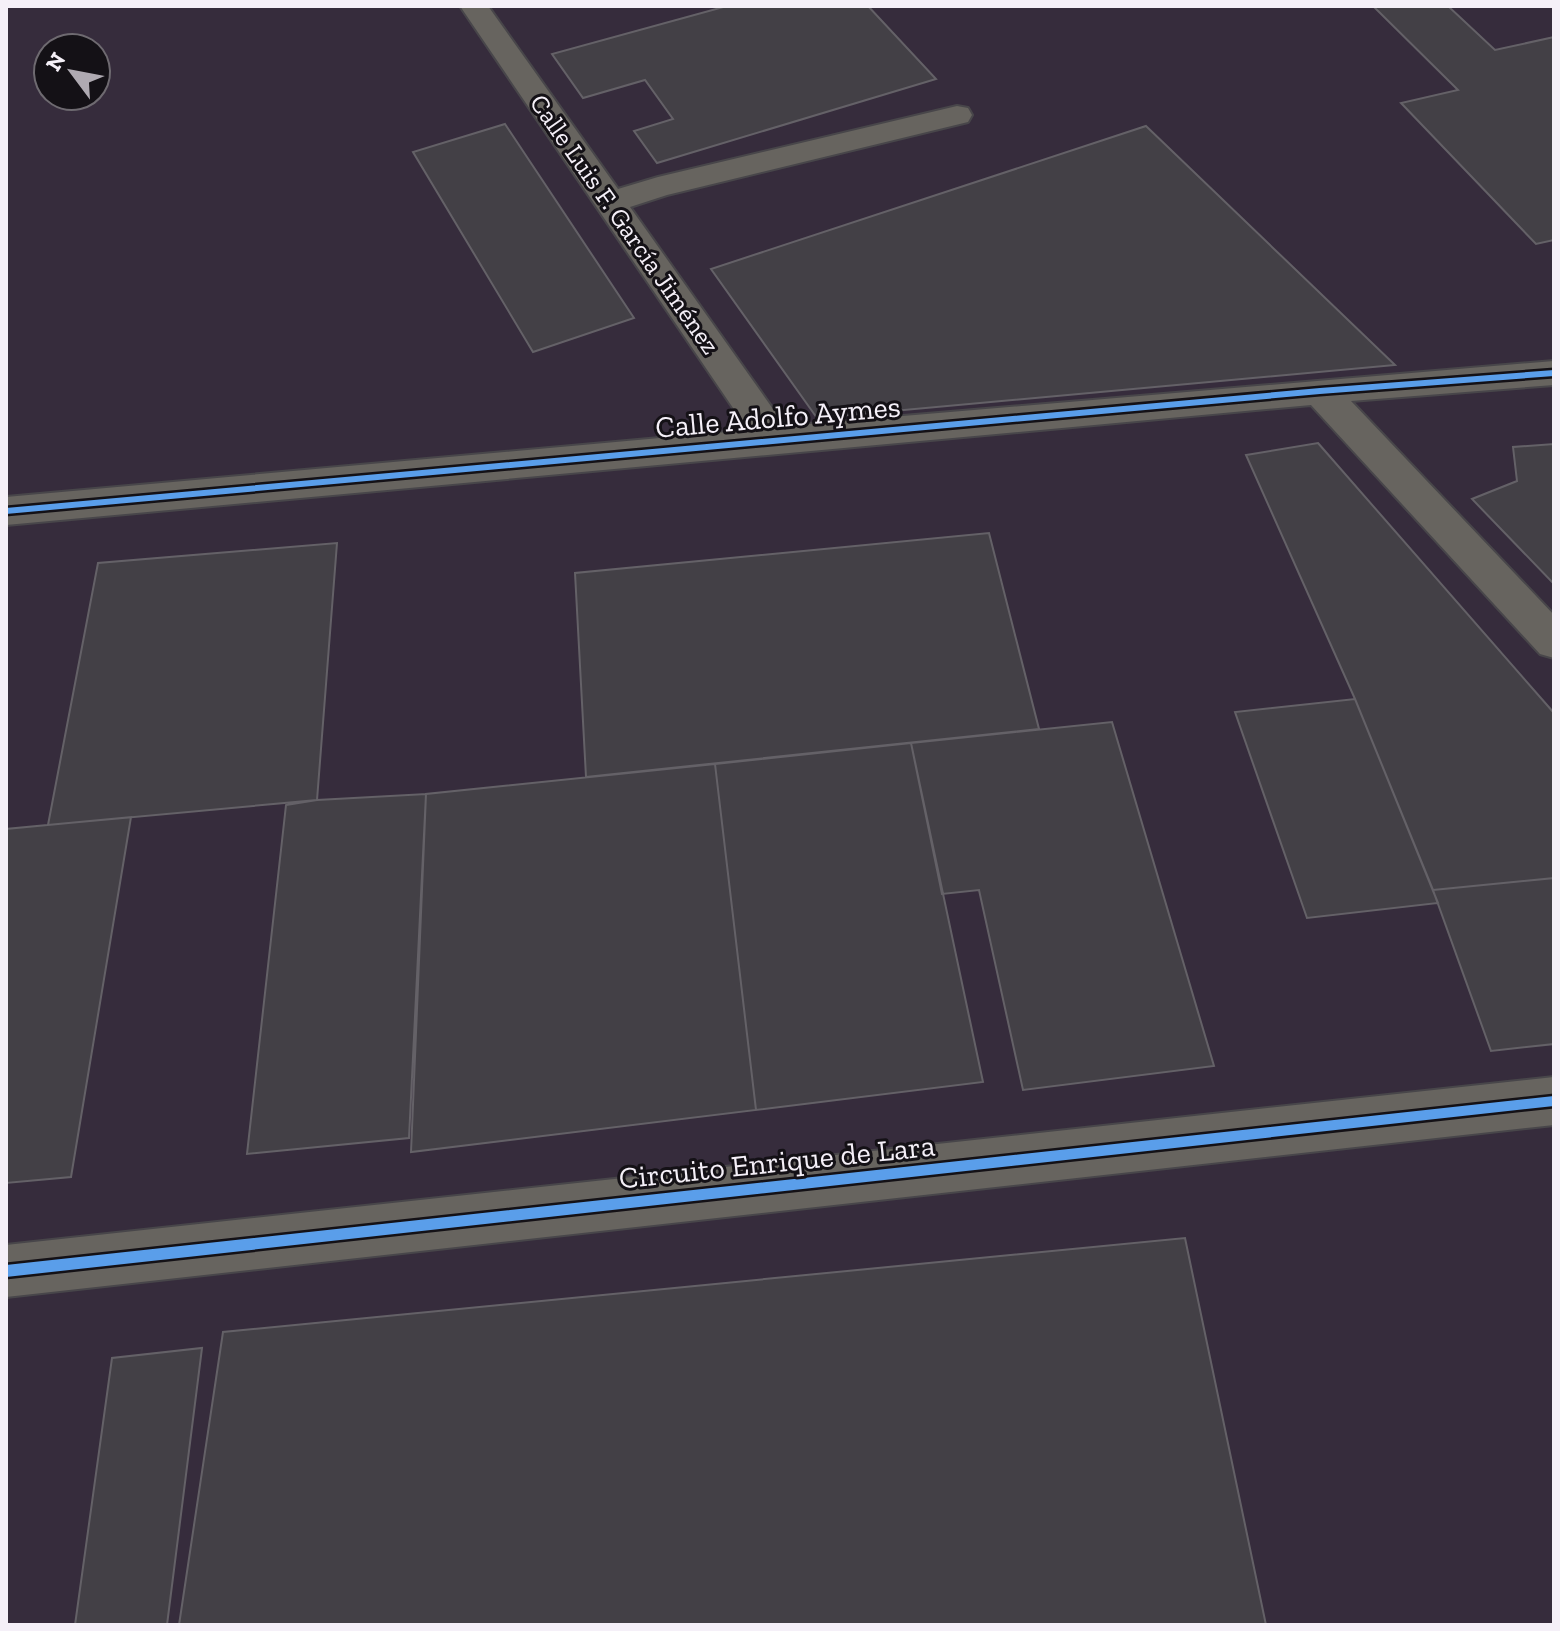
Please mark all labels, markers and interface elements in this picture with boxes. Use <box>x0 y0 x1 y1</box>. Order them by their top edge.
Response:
north arrow <box>32 32 112 112</box>
text: N <box>40 47 71 76</box>
street label: Calle Luis F. García Jiménez <box>523 88 727 360</box>
street label: Calle Adolfo Aymes <box>654 388 902 446</box>
street label: Circuito Enrique de Lara <box>617 1127 937 1197</box>

